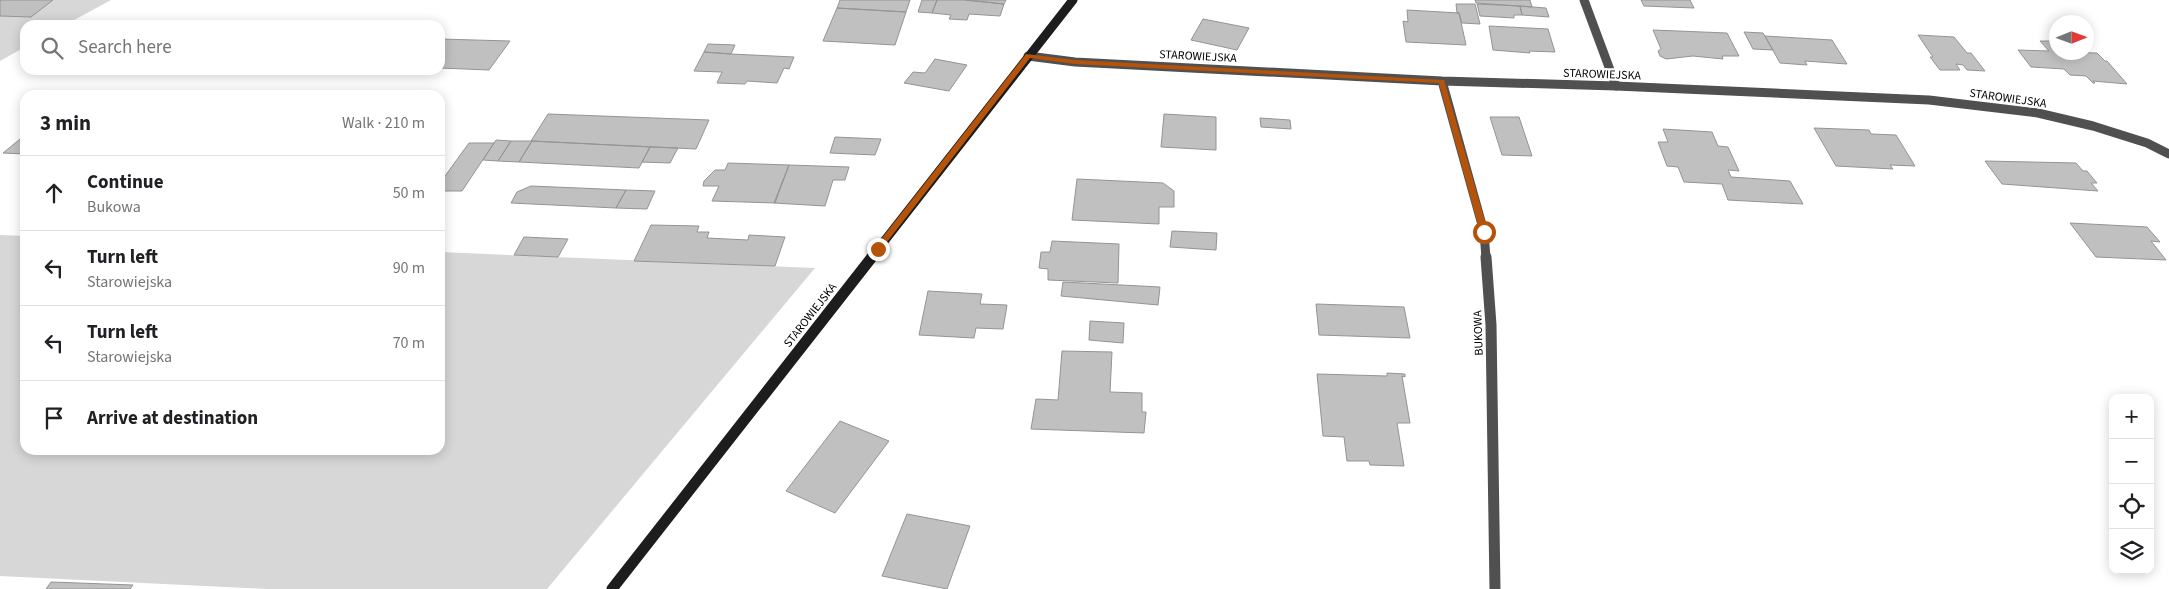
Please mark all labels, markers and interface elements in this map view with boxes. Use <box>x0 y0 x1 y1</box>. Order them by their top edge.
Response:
north arrow <box>2049 15 2094 60</box>
search box <box>20 20 445 75</box>
icon: search <box>38 34 66 62</box>
text: Search here <box>78 34 172 61</box>
street label: STAROWIEJSKA <box>1159 46 1238 67</box>
street label: STAROWIEJSKA <box>1563 65 1642 84</box>
street label: STAROWIEJSKA <box>1968 85 2048 112</box>
text: 3 min <box>40 108 91 138</box>
text: Walk · 210 m <box>342 112 425 134</box>
text: Continue <box>87 169 164 196</box>
icon: ahead <box>40 179 68 207</box>
text: 50 m <box>393 182 425 204</box>
text: Bukowa <box>87 196 141 218</box>
route start <box>1473 221 1496 244</box>
route end <box>867 238 890 261</box>
text: Turn left <box>87 244 158 271</box>
icon: left <box>40 254 68 282</box>
text: 90 m <box>393 257 425 279</box>
text: Starowiejska <box>87 271 172 293</box>
street label: STAROWIEJSKA <box>780 279 841 351</box>
street label: BUKOWA <box>1469 310 1488 356</box>
text: Turn left <box>87 319 158 346</box>
icon: left <box>40 329 68 357</box>
text: 70 m <box>393 332 425 354</box>
text: Starowiejska <box>87 346 172 368</box>
map controls <box>2109 394 2154 574</box>
button: + <box>2109 394 2154 439</box>
icon: arrive <box>40 404 68 432</box>
text: Arrive at destination <box>87 405 258 432</box>
button: − <box>2109 439 2154 484</box>
button: locate <box>2109 484 2154 529</box>
button: layers <box>2109 529 2154 574</box>

